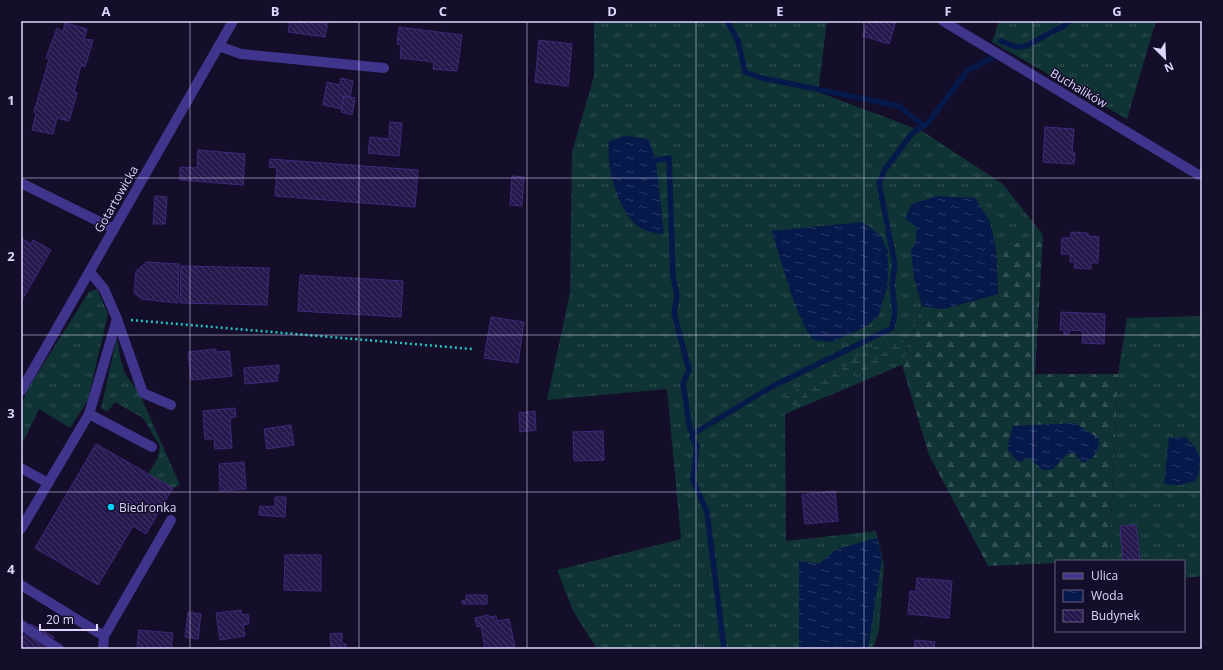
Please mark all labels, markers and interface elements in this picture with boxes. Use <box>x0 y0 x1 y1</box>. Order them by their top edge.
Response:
text: A <box>102 2 111 20</box>
text: B <box>271 2 280 20</box>
text: C <box>439 2 447 20</box>
text: D <box>607 2 617 20</box>
text: E <box>776 2 784 20</box>
text: F <box>944 2 952 20</box>
text: G <box>1112 2 1122 20</box>
north arrow <box>1145 38 1185 78</box>
text: N <box>1162 59 1176 76</box>
street label: Buchalików <box>1047 64 1111 112</box>
text: 1 <box>7 91 15 109</box>
street label: Gotartowicka <box>90 163 142 235</box>
text: 2 <box>7 247 15 265</box>
text: 3 <box>7 404 15 422</box>
place label: Biedronka <box>119 499 176 516</box>
marker: Biedronka <box>106 502 116 512</box>
text: 4 <box>7 560 15 578</box>
legend <box>1055 560 1185 632</box>
text: Ulica <box>1091 567 1118 584</box>
text: Woda <box>1091 587 1123 604</box>
scale bar <box>40 606 97 632</box>
text: Budynek <box>1091 607 1141 624</box>
text: 20 m <box>46 611 74 628</box>

